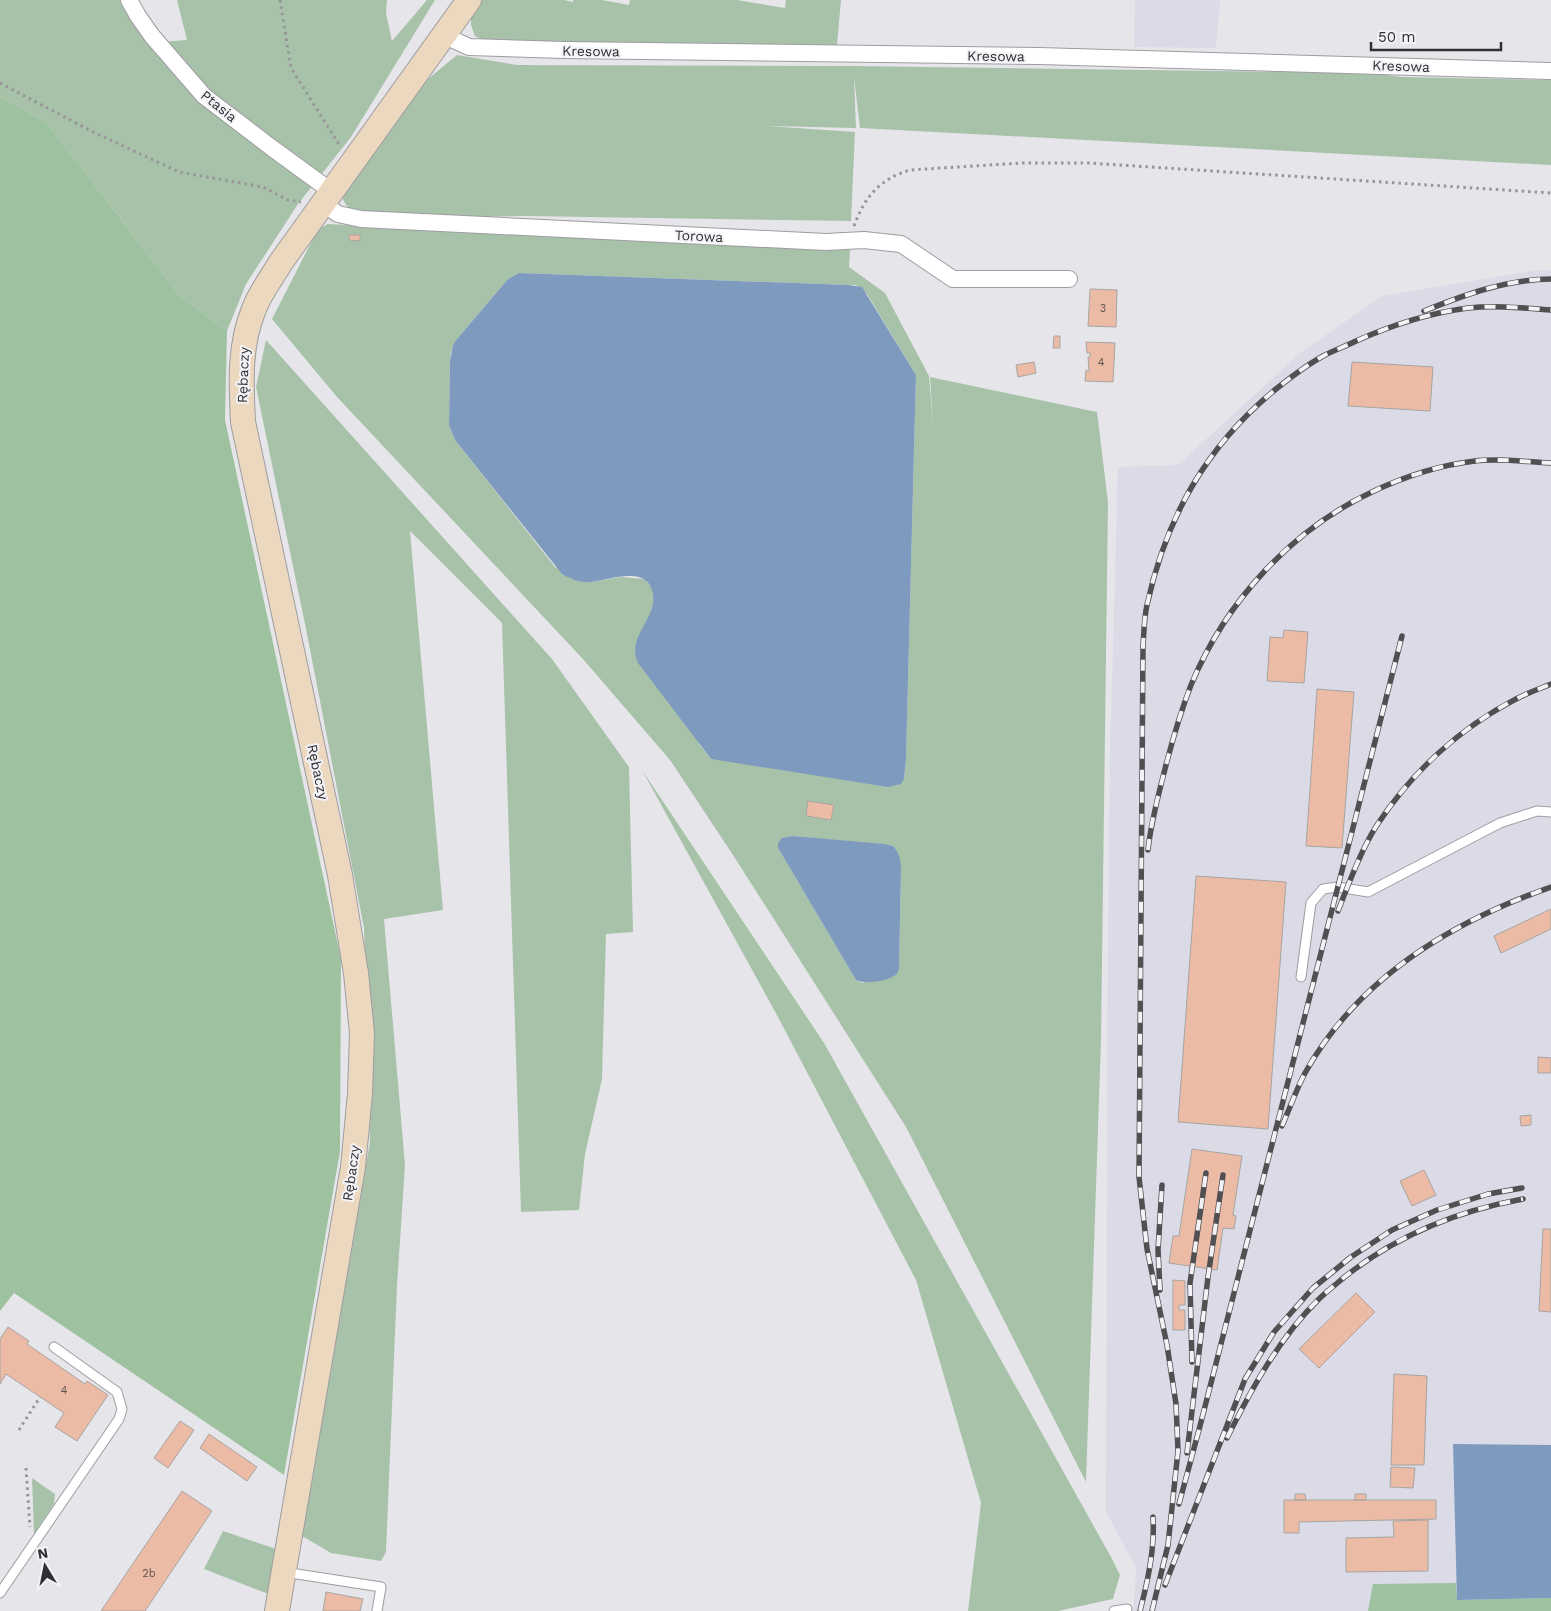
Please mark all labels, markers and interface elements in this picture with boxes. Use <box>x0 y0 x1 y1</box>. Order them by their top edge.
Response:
scale bar <box>1371 20 1501 52</box>
text: 50 m <box>1378 28 1415 46</box>
street label: Kresowa <box>562 42 620 60</box>
street label: Kresowa <box>967 47 1025 65</box>
street label: Kresowa <box>1372 57 1430 75</box>
street label: Ptasia <box>198 87 240 125</box>
street label: Torowa <box>674 227 724 245</box>
house number: 3 <box>1100 302 1106 315</box>
street label: Rębaczy <box>234 346 252 403</box>
house number: 4 <box>1098 356 1105 369</box>
street label: Rębaczy <box>304 743 332 802</box>
street label: Rębaczy <box>339 1143 363 1202</box>
house number: 4 <box>61 1384 68 1397</box>
north arrow <box>20 1541 70 1591</box>
text: N <box>36 1544 49 1562</box>
house number: 2b <box>142 1567 156 1580</box>

